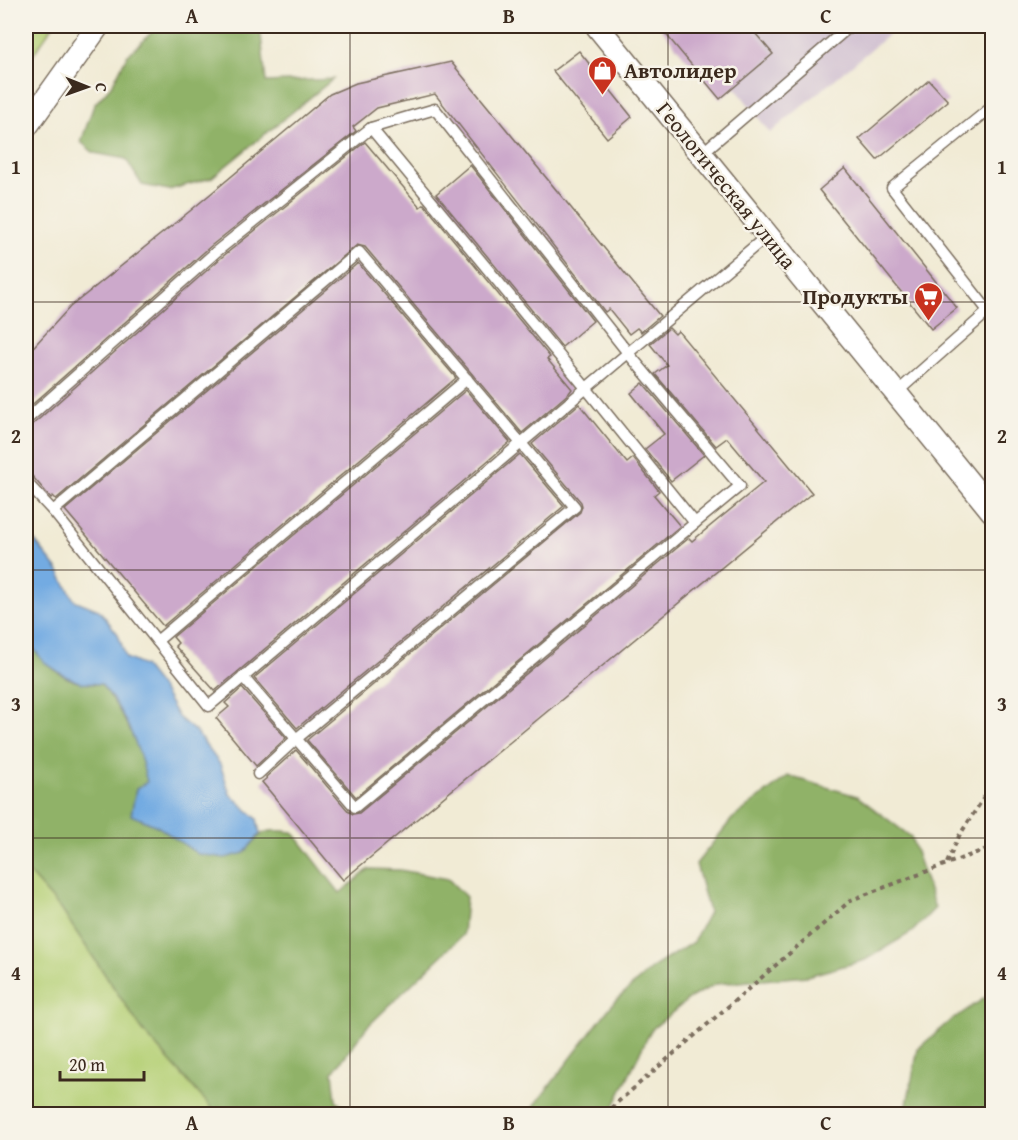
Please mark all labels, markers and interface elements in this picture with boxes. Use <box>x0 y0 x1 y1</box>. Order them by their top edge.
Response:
text: A <box>186 1 199 30</box>
text: B <box>503 1 515 30</box>
text: C <box>820 1 832 30</box>
shop icon: Автолидер <box>587 54 619 96</box>
place label: Автолидер <box>624 54 737 86</box>
north arrow <box>57 57 117 117</box>
text: С <box>90 83 114 92</box>
street label: Геологическая улица <box>649 94 805 276</box>
text: 1 <box>11 152 21 181</box>
text: 1 <box>997 152 1007 181</box>
place label: Продукты <box>802 280 908 312</box>
supermarket icon: Продукты <box>913 280 945 322</box>
text: 2 <box>11 421 21 450</box>
text: 2 <box>997 421 1007 450</box>
text: 3 <box>11 689 21 718</box>
text: 3 <box>997 689 1007 718</box>
text: 4 <box>11 958 21 987</box>
text: 4 <box>997 958 1007 987</box>
scale bar <box>60 1044 144 1082</box>
text: 20 m <box>69 1051 105 1078</box>
text: A <box>186 1108 199 1137</box>
text: B <box>503 1108 515 1137</box>
text: C <box>820 1108 832 1137</box>

